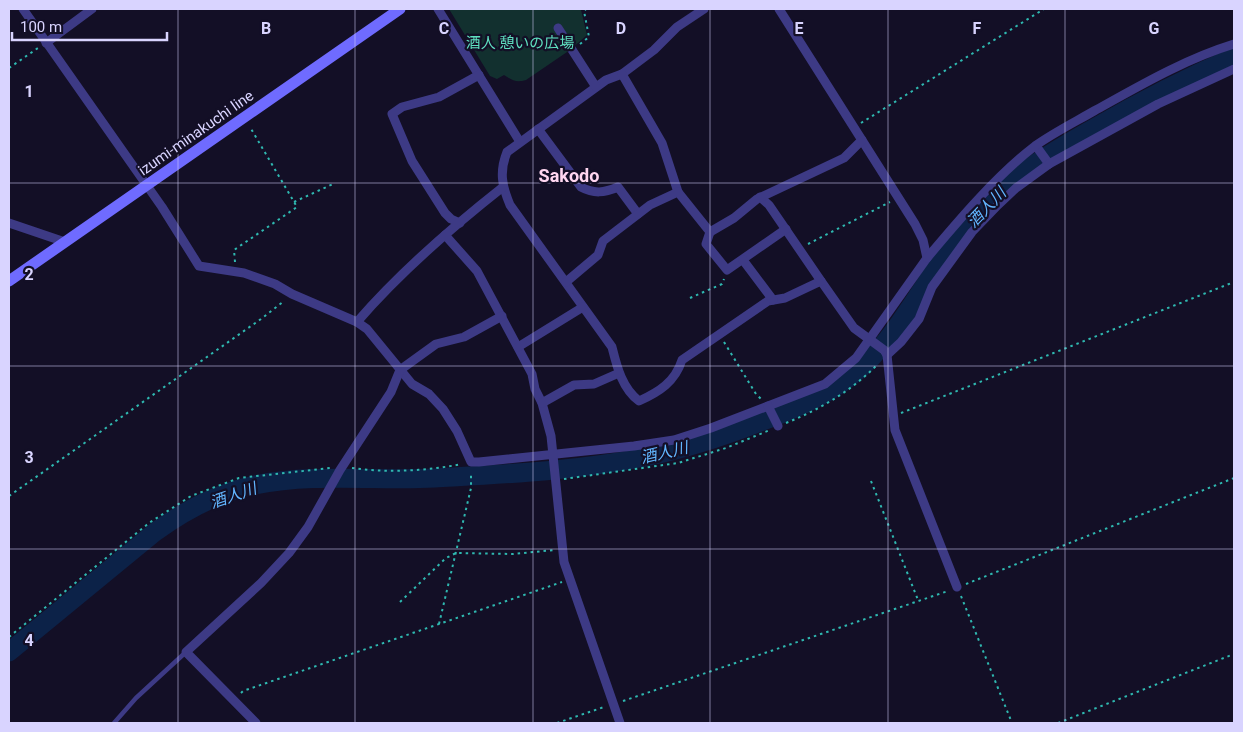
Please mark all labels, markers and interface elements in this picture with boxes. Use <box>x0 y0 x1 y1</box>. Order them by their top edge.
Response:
scale bar <box>12 10 168 42</box>
text: 100 m <box>20 18 62 36</box>
text: B <box>261 19 271 38</box>
text: C <box>439 19 449 38</box>
text: D <box>616 19 626 38</box>
text: E <box>795 19 804 38</box>
text: F <box>973 19 982 38</box>
text: G <box>1149 19 1160 38</box>
park label: 酒人 憩いの広場 <box>466 34 574 52</box>
text: 1 <box>24 82 34 101</box>
street label: izumi-minakuchi line <box>135 86 257 180</box>
district label: Sakodo <box>539 165 599 186</box>
water label: 酒人川 <box>963 182 1011 231</box>
text: 2 <box>24 265 34 284</box>
water label: 酒人川 <box>639 437 692 467</box>
text: 3 <box>24 448 34 467</box>
water label: 酒人川 <box>207 478 261 512</box>
text: 4 <box>24 631 34 650</box>

